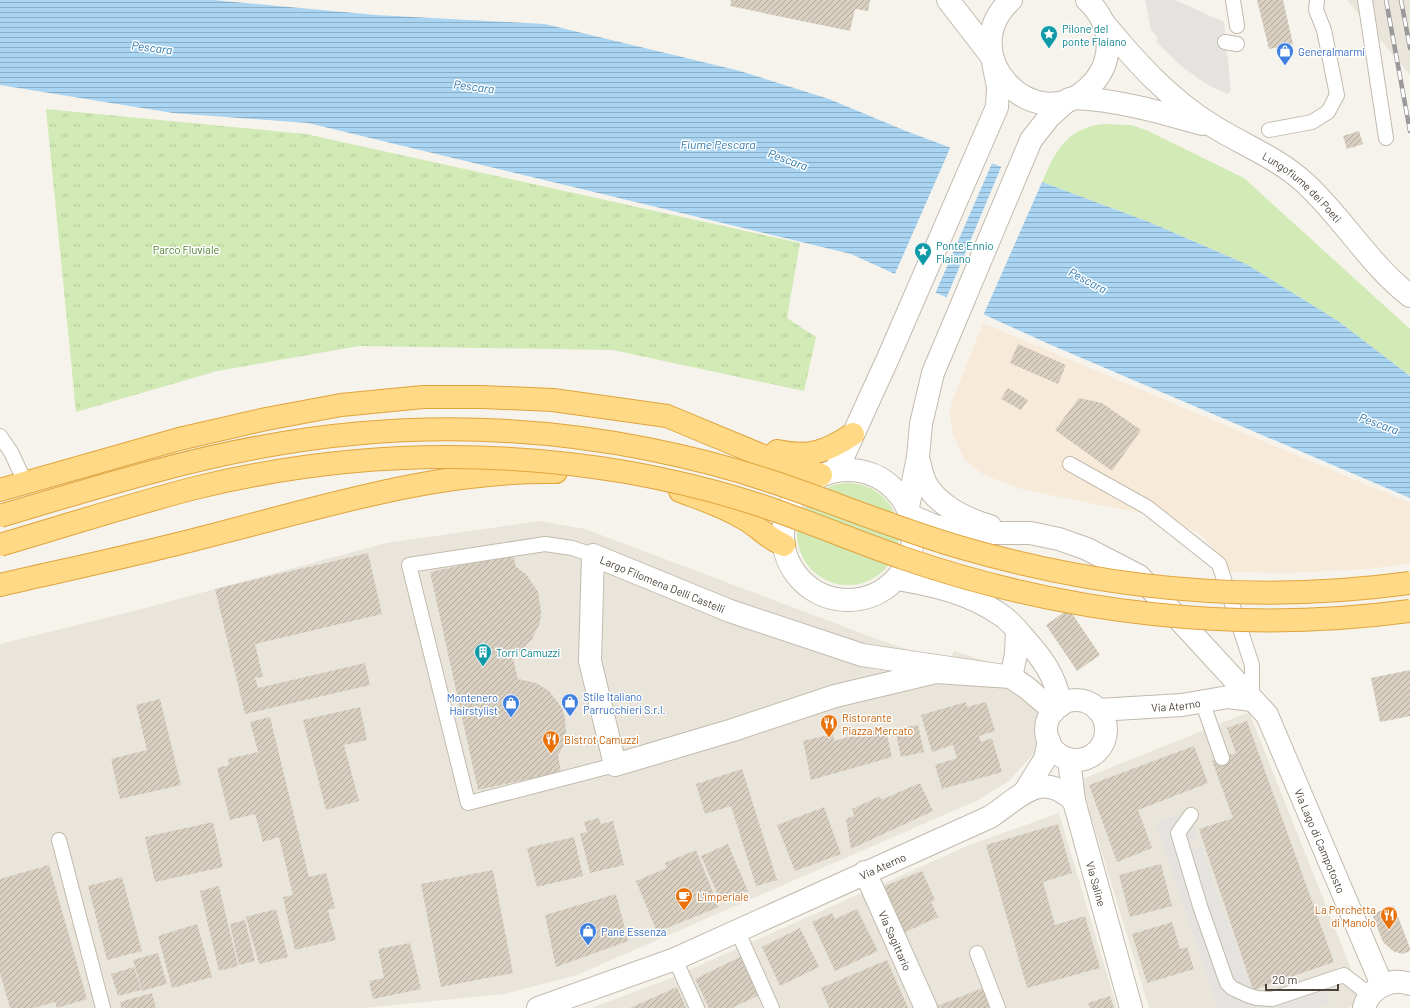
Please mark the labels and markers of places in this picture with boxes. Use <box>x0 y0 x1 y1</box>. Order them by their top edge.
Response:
place label: Pilone del ponte Flaiano <box>1062 22 1127 48</box>
place icon: Pilone del ponte Flaiano <box>1039 24 1059 49</box>
shop icon: Generalmarmi <box>1275 41 1295 66</box>
place label: Generalmarmi <box>1298 45 1365 58</box>
place label: Ponte Ennio Flaiano <box>936 239 993 265</box>
place icon: Ponte Ennio Flaiano <box>913 241 933 266</box>
building icon: Torri Camuzzi <box>473 642 493 667</box>
place label: Torri Camuzzi <box>496 646 561 659</box>
place label: Stile Italiano Parrucchieri S.r.l. <box>583 690 666 716</box>
place label: Montenero Hairstylist <box>447 691 498 717</box>
shop icon: Stile Italiano Parrucchieri S.r.l. <box>560 692 580 717</box>
shop icon: Montenero Hairstylist <box>501 693 521 718</box>
place label: Ristorante Piazza Mercato <box>842 711 913 737</box>
restaurant icon: Ristorante Piazza Mercato <box>819 713 839 738</box>
restaurant icon: Bistrot Camuzzi <box>541 729 561 754</box>
place label: Bistrot Camuzzi <box>564 733 639 746</box>
cafe icon: L'imperiale <box>674 886 694 911</box>
place label: L'imperiale <box>697 890 749 903</box>
place label: La Porchetta di Manolo <box>1315 903 1376 929</box>
restaurant icon: La Porchetta di Manolo <box>1379 905 1399 930</box>
shop icon: Pane Essenza <box>578 921 598 946</box>
place label: Pane Essenza <box>601 925 666 938</box>

